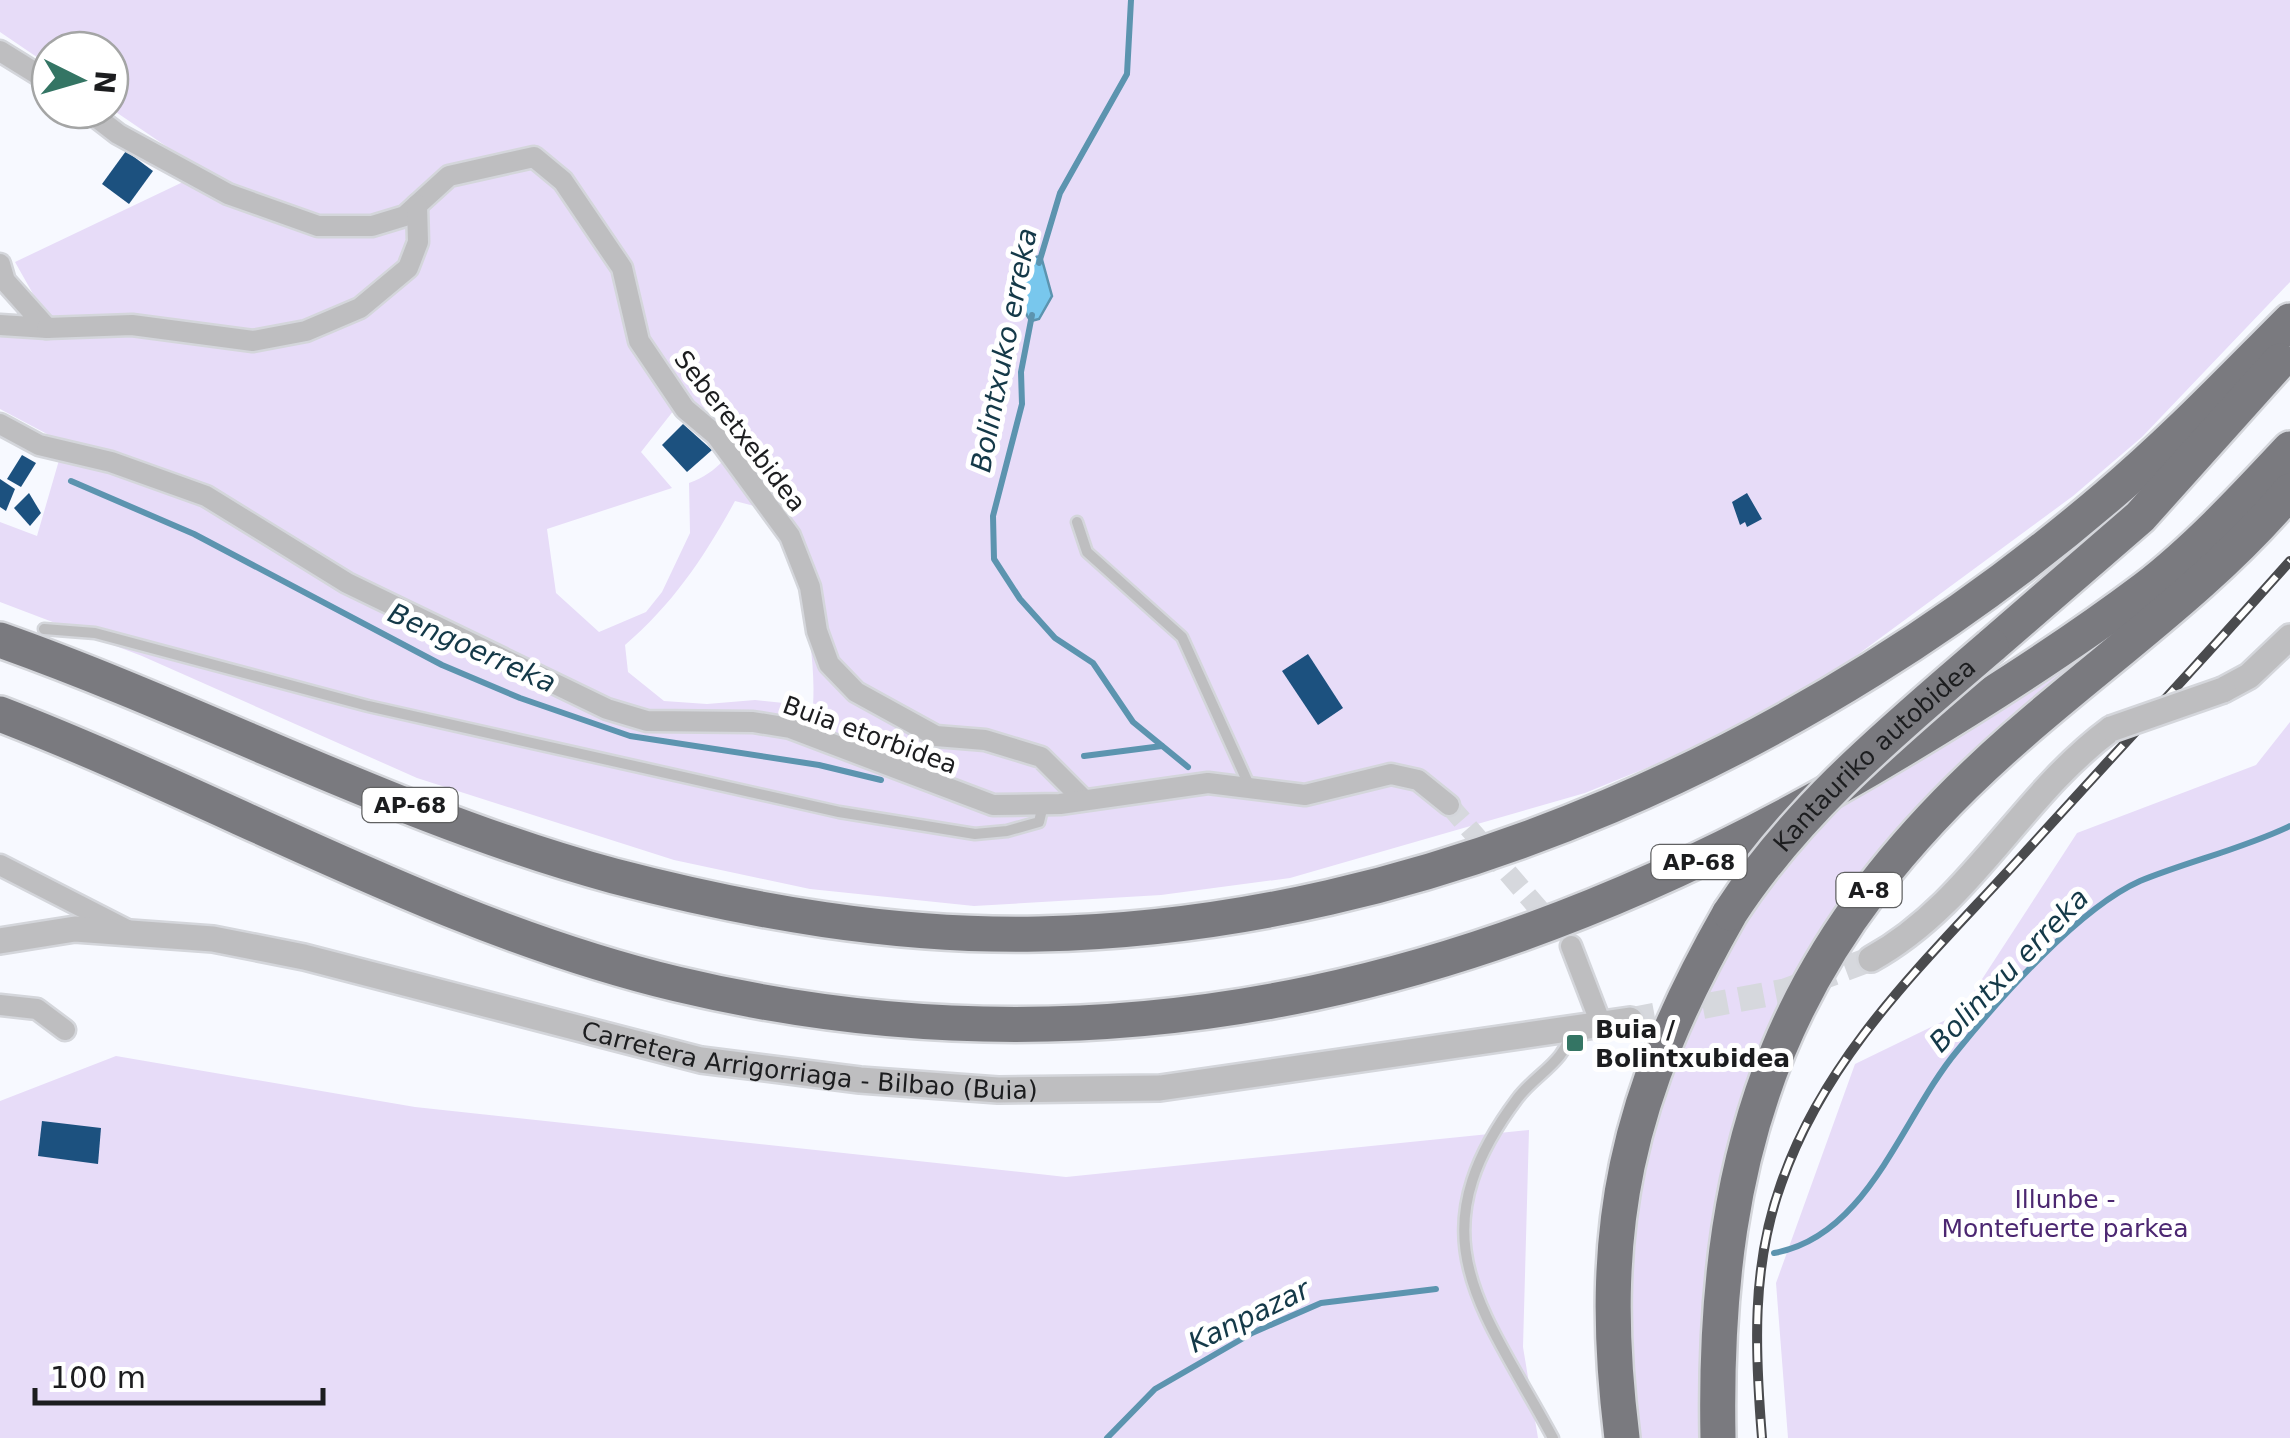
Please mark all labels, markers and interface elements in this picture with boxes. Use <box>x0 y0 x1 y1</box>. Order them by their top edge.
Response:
north arrow <box>30 30 130 130</box>
text: N <box>87 69 122 95</box>
water label: Bolintxuko erreka <box>964 225 1044 475</box>
street label: Seberetxebidea <box>668 345 812 517</box>
water label: Bengoerreka <box>383 596 561 700</box>
street label: Kantauriko autobidea <box>1767 652 1981 857</box>
street label: Buia etorbidea <box>779 690 961 780</box>
road number: AP-68 <box>362 788 458 822</box>
road number: AP-68 <box>1652 845 1746 879</box>
road number: A-8 <box>1836 873 1902 907</box>
water label: Bolintxu erreka <box>1923 881 2095 1059</box>
street label: Carretera Arrigorriaga - Bilbao (Buia) <box>579 1015 1038 1105</box>
place label: Buia / Bolintxubidea <box>1595 1015 1790 1073</box>
marker: Buia / Bolintxubidea <box>1564 1032 1586 1054</box>
park label: Illunbe - Montefuerte parkea <box>1941 1185 2189 1243</box>
water label: Kanpazar <box>1183 1272 1316 1359</box>
scale bar <box>35 1343 322 1405</box>
text: 100 m <box>50 1360 146 1395</box>

